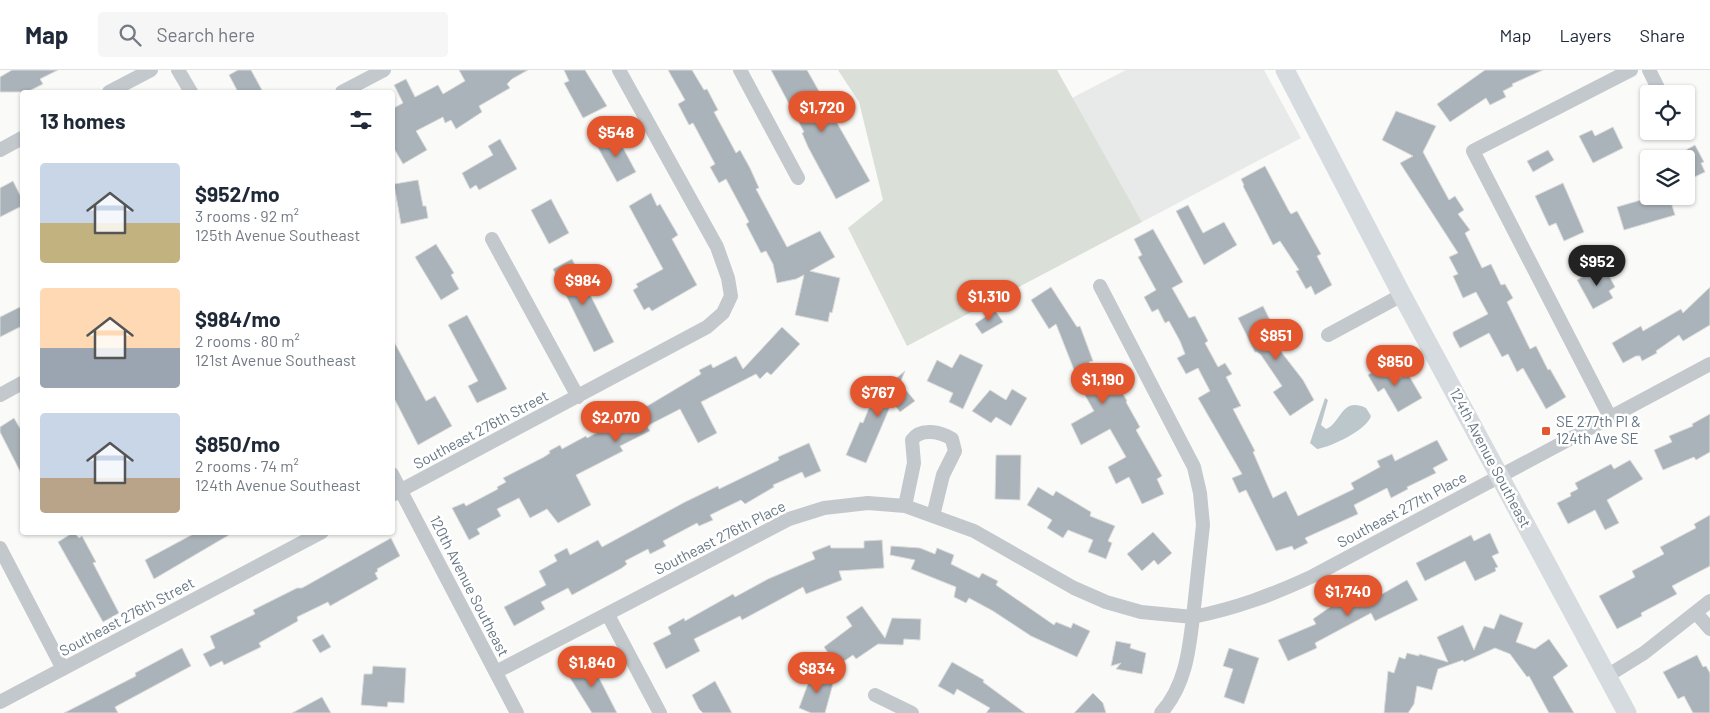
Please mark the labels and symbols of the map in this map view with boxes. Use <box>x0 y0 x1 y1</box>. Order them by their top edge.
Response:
pin: $1,720 <box>781 90 863 133</box>
pin: $548 <box>586 116 646 158</box>
pin: $952 <box>1567 244 1627 287</box>
pin: $984 <box>553 264 613 306</box>
pin: $1,310 <box>948 280 1030 322</box>
pin: $851 <box>1246 318 1306 361</box>
pin: $850 <box>1365 344 1425 387</box>
pin: $1,190 <box>1062 362 1144 405</box>
pin: $767 <box>848 376 908 418</box>
street label: 124th Avenue Southeast <box>1446 385 1535 530</box>
street label: Southeast 276th Street <box>410 386 551 472</box>
pin: $2,070 <box>575 400 657 443</box>
place label: SE 277th Pl & 124th Ave SE <box>1556 412 1641 447</box>
marker: SE 277th Pl & 124th Ave SE <box>1540 425 1552 437</box>
street label: Southeast 277th Place <box>1334 467 1469 551</box>
street label: Southeast 276th Place <box>651 496 788 578</box>
street label: 120th Avenue Southeast <box>427 512 513 659</box>
street label: Southeast 276th Street <box>56 573 197 659</box>
pin: $1,740 <box>1307 574 1389 617</box>
pin: $1,840 <box>551 646 633 688</box>
pin: $834 <box>787 652 847 694</box>

